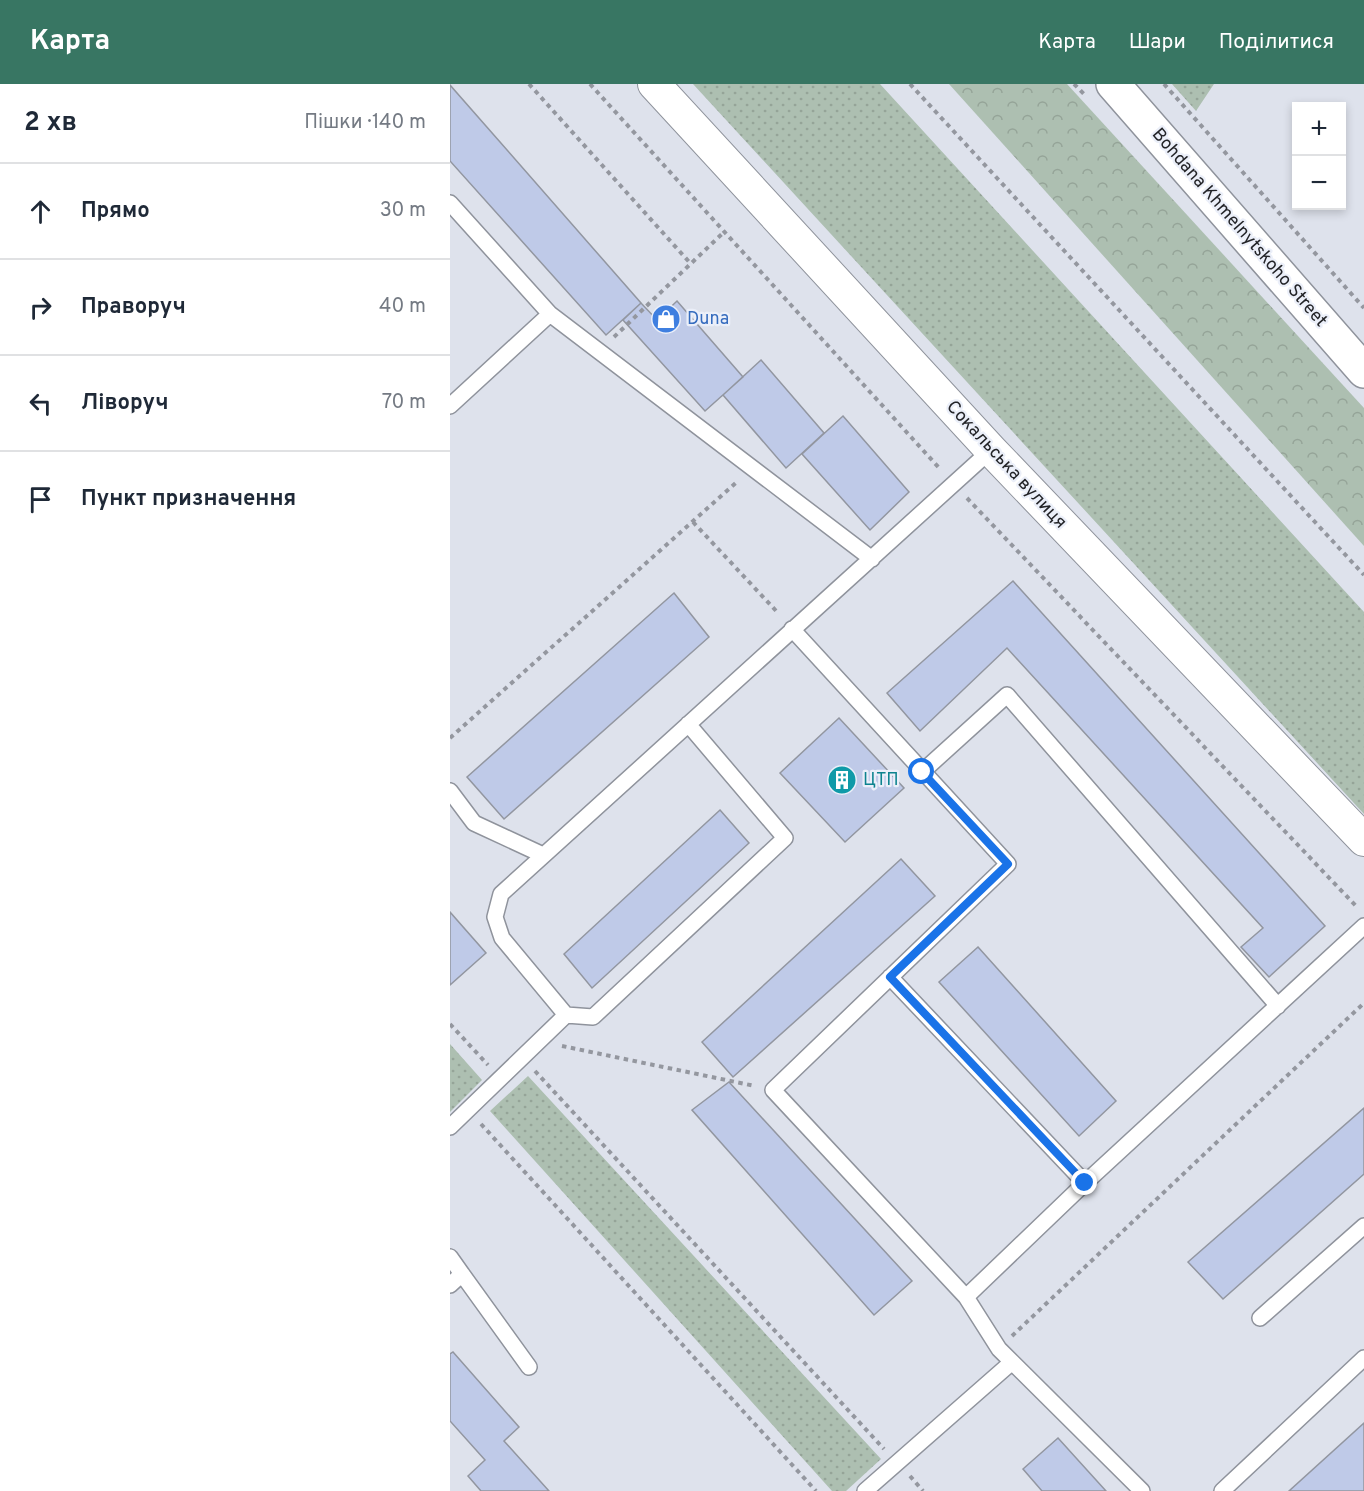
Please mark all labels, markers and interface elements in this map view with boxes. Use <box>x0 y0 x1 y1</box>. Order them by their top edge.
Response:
text: Карта <box>30 24 110 60</box>
text: Карта <box>1038 29 1096 56</box>
text: Шари <box>1129 29 1186 56</box>
text: Поділитися <box>1219 29 1334 56</box>
map controls <box>1292 102 1346 210</box>
button: + <box>1292 102 1346 156</box>
text: 2 хв <box>24 107 77 140</box>
text: Пішки · 140 m <box>304 110 426 136</box>
street label: Bohdana Khmelnytskoho Street <box>1146 124 1332 332</box>
button: − <box>1292 156 1346 210</box>
icon: ahead <box>24 195 57 228</box>
text: Прямо <box>81 198 150 225</box>
text: 30 m <box>380 198 426 224</box>
icon: right <box>24 291 57 324</box>
text: Праворуч <box>81 294 186 321</box>
text: 40 m <box>379 294 426 320</box>
shop icon: Duna <box>650 303 682 335</box>
place label: Duna <box>687 308 729 331</box>
icon: left <box>24 387 57 420</box>
text: Ліворуч <box>81 390 169 417</box>
text: 70 m <box>382 390 426 416</box>
street label: Сокальська вулиця <box>941 396 1071 534</box>
icon: arrive <box>24 483 57 516</box>
text: Пункт призначення <box>81 486 296 513</box>
route start <box>908 758 934 784</box>
building icon: ЦТП <box>826 764 858 796</box>
place label: ЦТП <box>863 769 899 792</box>
route end <box>1071 1169 1097 1195</box>

